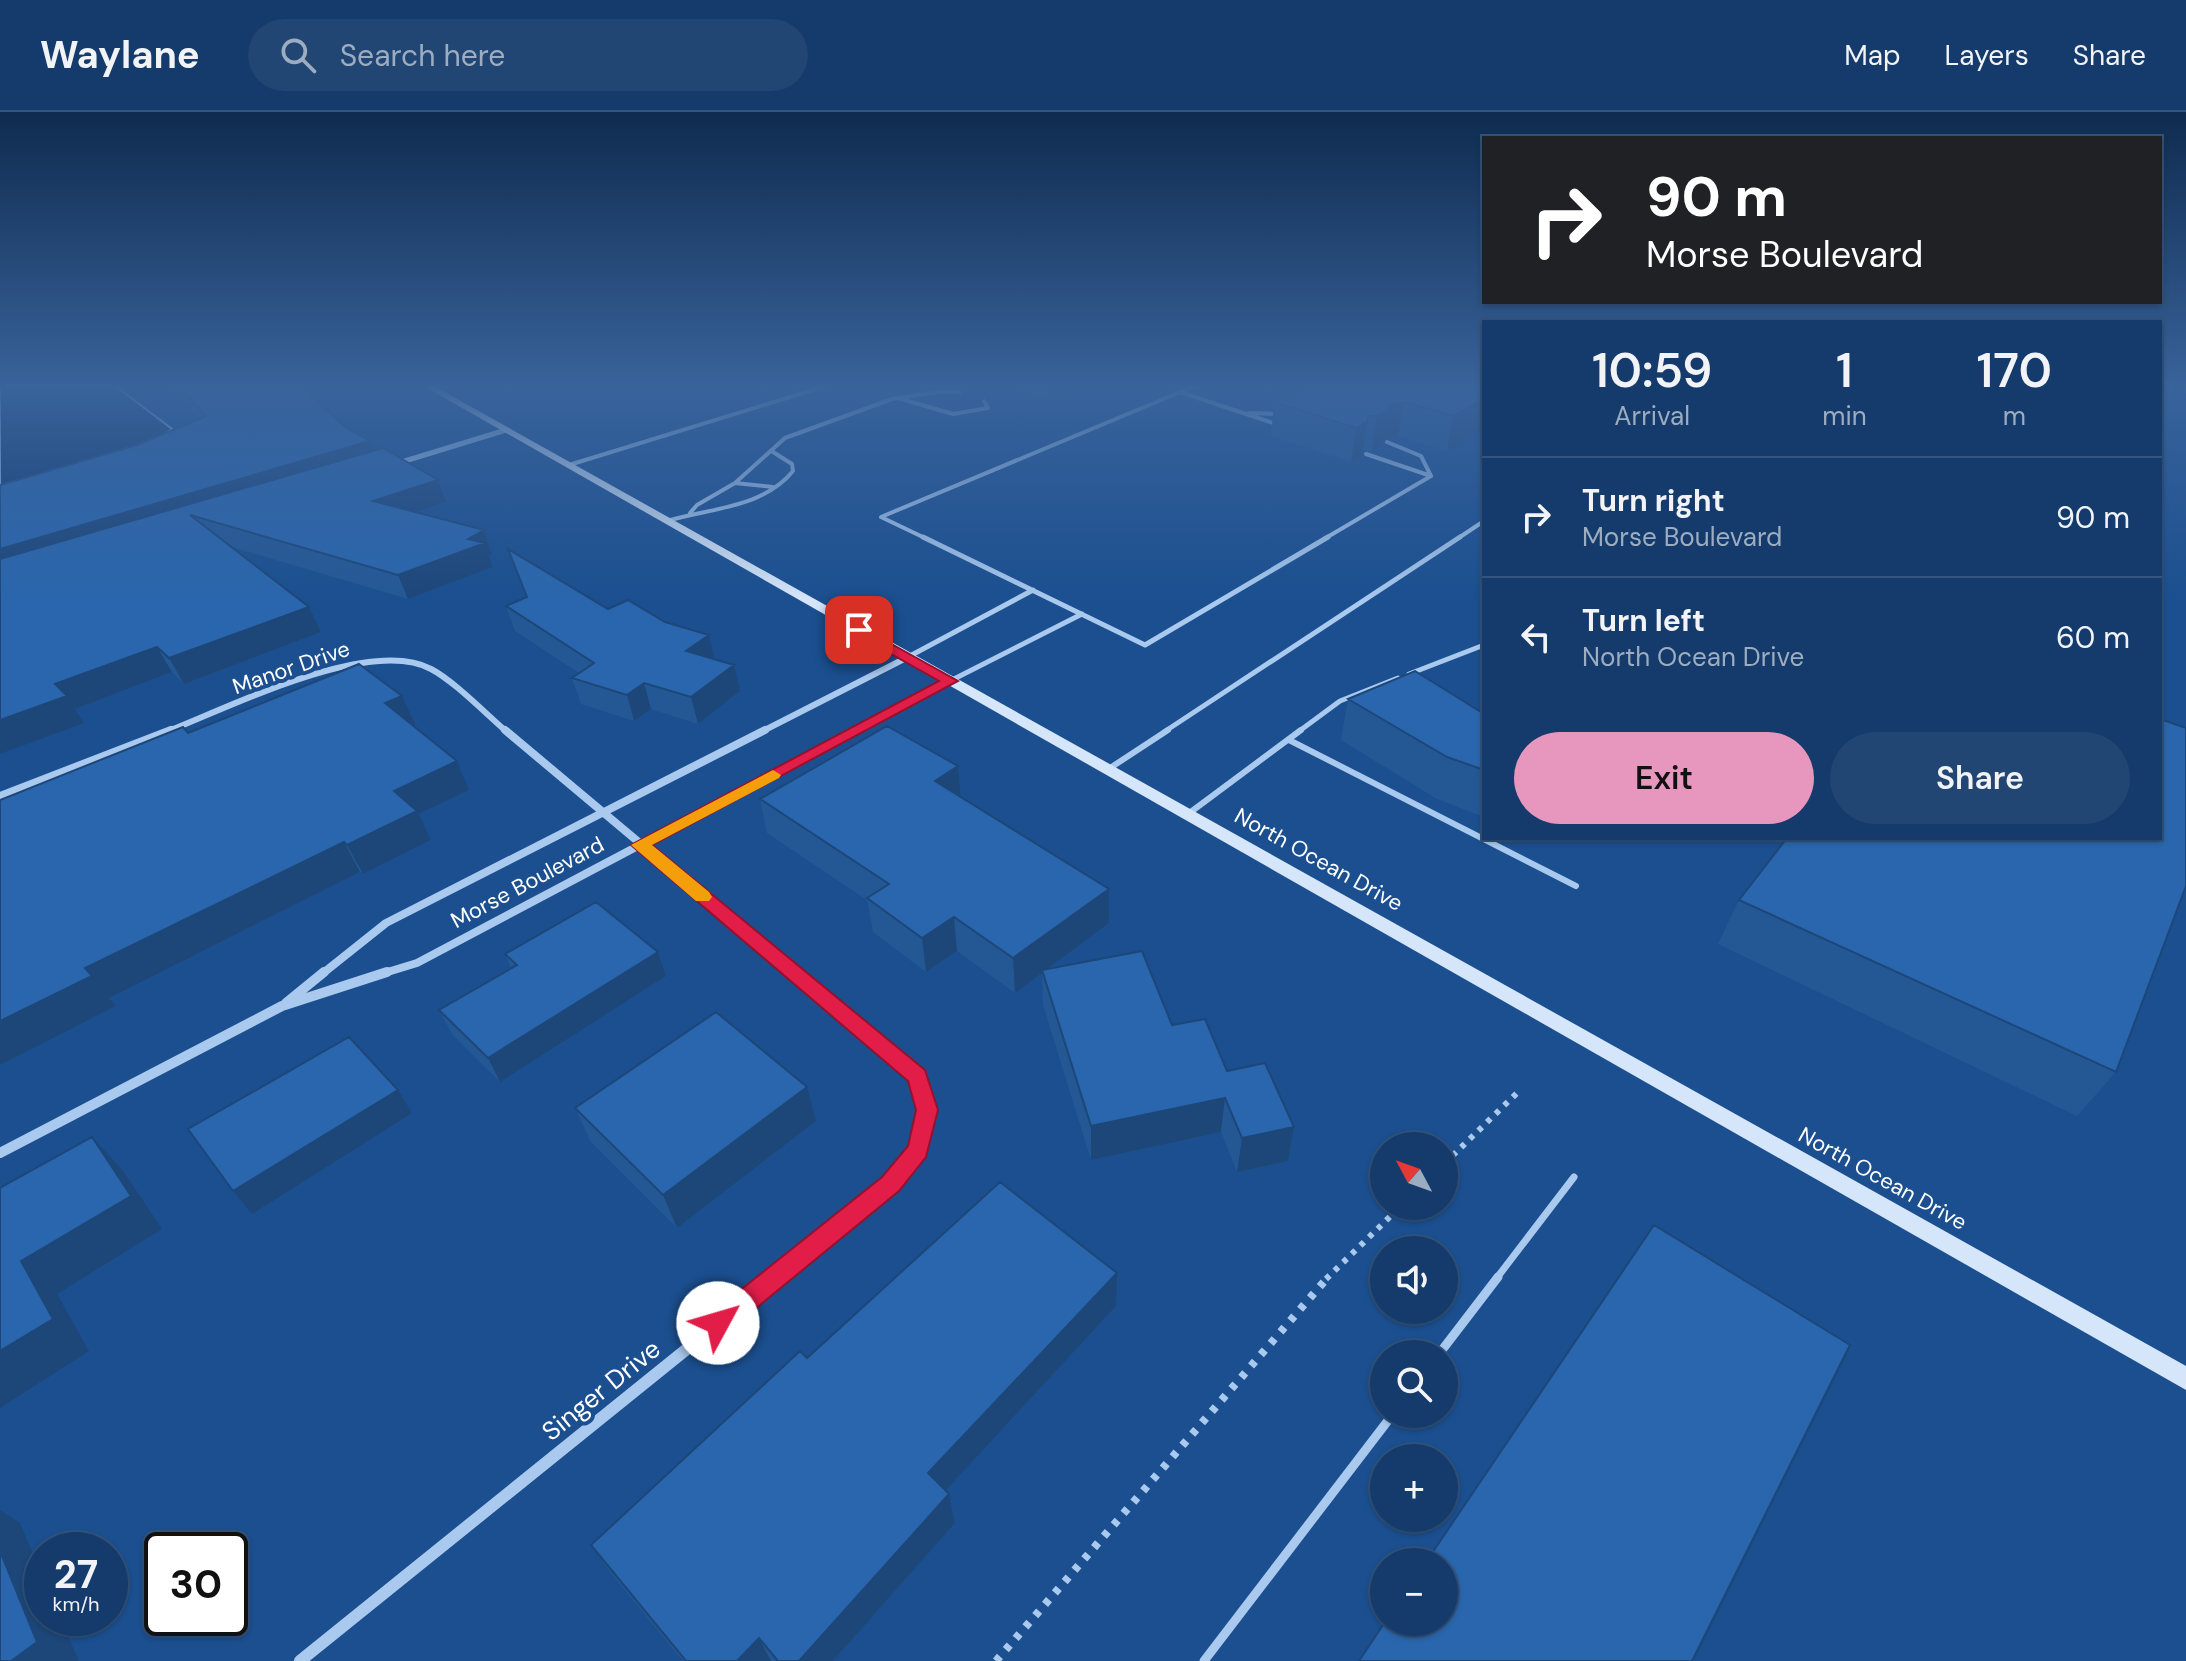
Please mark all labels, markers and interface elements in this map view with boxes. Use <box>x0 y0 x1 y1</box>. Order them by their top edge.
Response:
search box <box>248 19 808 91</box>
text: Waylane <box>40 30 200 80</box>
icon: search <box>276 33 320 77</box>
text: Search here <box>340 36 505 75</box>
text: Map <box>1844 37 1901 74</box>
text: Layers <box>1945 37 2029 74</box>
text: Share <box>2073 37 2146 74</box>
text: 90 m <box>1646 160 1787 233</box>
icon: right <box>1514 168 1618 272</box>
text: Morse Boulevard <box>1646 231 1923 278</box>
text: 10:59 <box>1592 339 1712 402</box>
text: 1 <box>1836 339 1853 402</box>
text: 170 <box>1977 339 2052 402</box>
text: Arrival <box>1614 399 1690 433</box>
text: min <box>1822 399 1867 433</box>
text: m <box>2003 399 2026 433</box>
text: Turn right <box>1582 481 1725 520</box>
icon: right <box>1514 495 1558 539</box>
text: 90 m <box>2056 498 2130 537</box>
text: Morse Boulevard <box>1582 520 1782 554</box>
pin <box>825 596 893 664</box>
text: Turn left <box>1582 601 1705 640</box>
icon: arrive <box>837 608 881 652</box>
icon: left <box>1514 615 1558 659</box>
text: 60 m <box>2056 618 2130 657</box>
street label: Manor Drive <box>229 634 354 701</box>
text: North Ocean Drive <box>1582 640 1804 674</box>
button: Exit <box>1514 732 1814 824</box>
button: Share <box>1830 732 2130 824</box>
street label: North Ocean Drive <box>1229 801 1408 918</box>
street label: Morse Boulevard <box>446 830 609 935</box>
street label: North Ocean Drive <box>1793 1120 1972 1237</box>
north arrow <box>1370 1132 1458 1220</box>
map controls <box>1370 1132 1458 1636</box>
button: sound <box>1370 1236 1458 1324</box>
position arrow <box>676 1281 760 1365</box>
street label: Singer Drive <box>535 1332 667 1448</box>
button: search <box>1370 1340 1458 1428</box>
button: + <box>1370 1444 1458 1532</box>
speed limit sign: 30 <box>144 1532 248 1636</box>
text: 27 <box>54 1548 98 1600</box>
button: − <box>1370 1548 1458 1636</box>
text: km/h <box>52 1591 100 1617</box>

